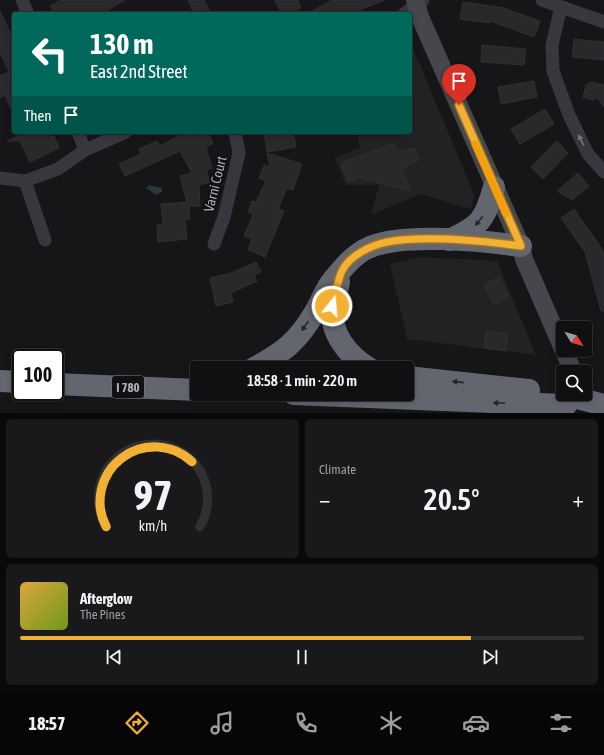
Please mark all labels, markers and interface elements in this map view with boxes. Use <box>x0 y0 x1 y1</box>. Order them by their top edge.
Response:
icon: left <box>24 28 76 80</box>
text: 130 m <box>90 28 153 60</box>
text: East 2nd Street <box>90 61 188 82</box>
pin <box>442 64 476 105</box>
icon: arrive <box>448 70 470 92</box>
icon: arrive <box>60 104 82 126</box>
text: Then <box>24 107 52 124</box>
one-way arrow <box>578 135 584 146</box>
street label: Varni Court <box>200 155 230 213</box>
one-way arrow <box>475 215 484 226</box>
position arrow <box>311 285 353 327</box>
one-way arrow <box>301 321 309 332</box>
north arrow <box>556 321 592 357</box>
map controls <box>556 321 592 401</box>
speed limit sign: 100 <box>12 349 64 401</box>
button: search <box>556 365 592 401</box>
text: 18:58 · 1 min · 220 m <box>247 372 357 389</box>
road number: I 780 <box>112 376 144 398</box>
one-way arrow <box>452 379 464 386</box>
one-way arrow <box>493 399 505 406</box>
text: Climate <box>319 462 356 477</box>
text: 97 <box>133 470 172 518</box>
text: 20.5° <box>424 482 479 516</box>
text: − <box>319 486 330 512</box>
text: + <box>573 486 584 512</box>
text: km/h <box>138 517 167 533</box>
text: Afterglow <box>80 590 133 607</box>
text: The Pines <box>80 607 125 622</box>
icon: previous <box>103 646 125 668</box>
icon: pause <box>291 646 313 668</box>
icon: next <box>479 646 501 668</box>
icon: directions <box>123 709 151 737</box>
icon: music <box>208 709 236 737</box>
icon: phone <box>292 709 320 737</box>
icon: climate <box>377 709 405 737</box>
icon: car <box>462 709 490 737</box>
icon: filters <box>547 709 575 737</box>
text: 18:57 <box>28 713 66 734</box>

